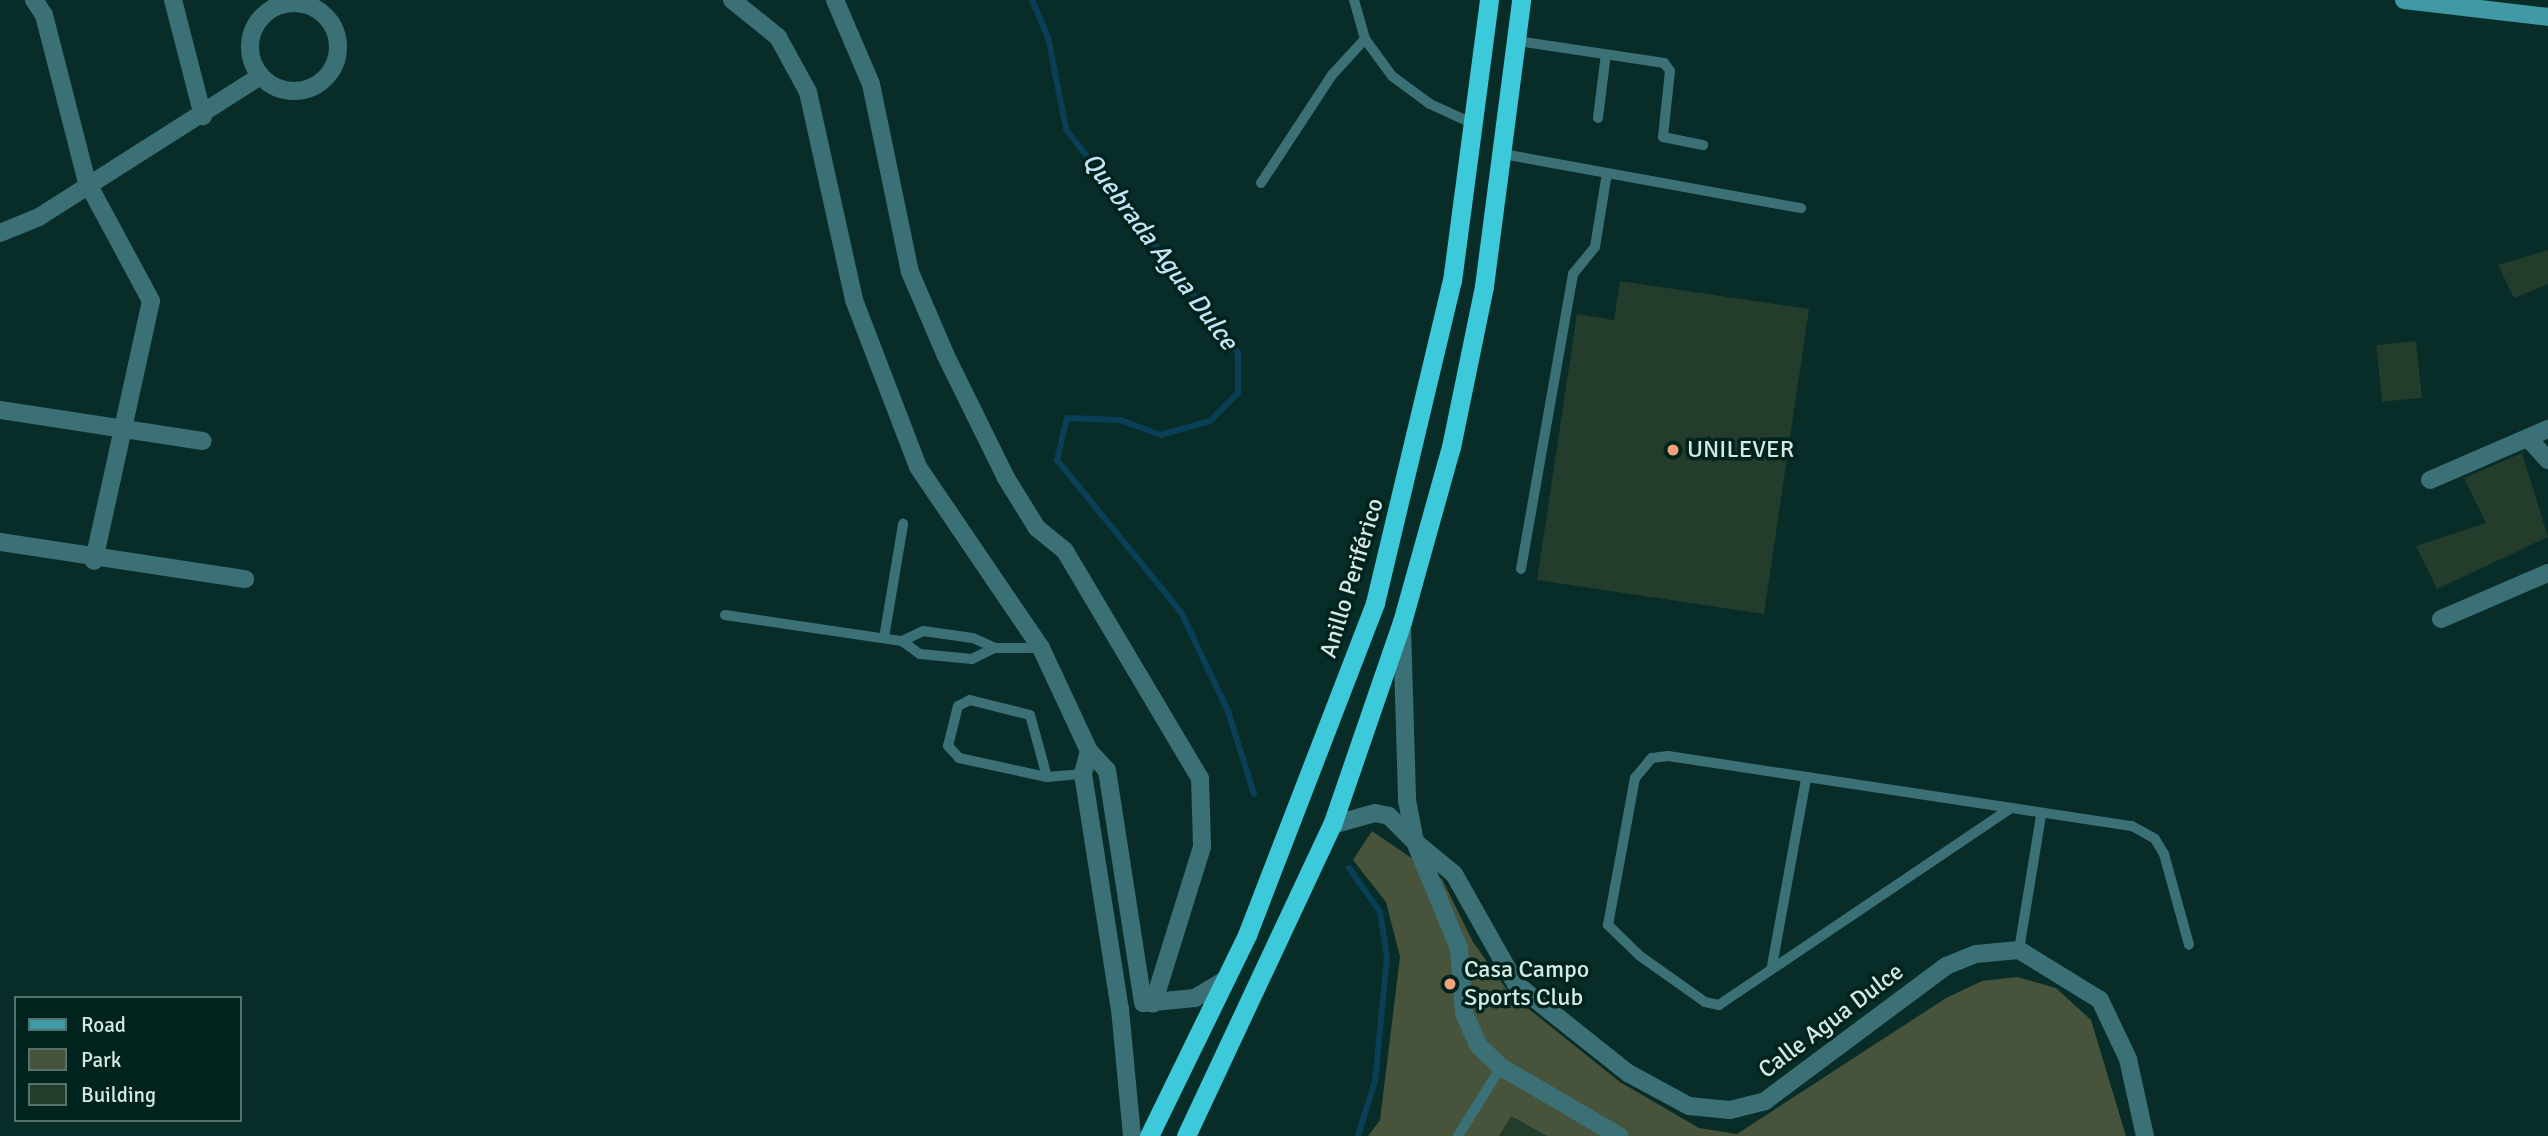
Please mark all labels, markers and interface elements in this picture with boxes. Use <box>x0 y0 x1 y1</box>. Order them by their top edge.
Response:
water label: Quebrada Agua Dulce <box>1075 147 1243 357</box>
place label: UNILEVER <box>1687 436 1794 464</box>
marker: UNILEVER <box>1665 442 1681 458</box>
street label: Anillo Periférico <box>1314 495 1390 661</box>
place label: Casa Campo Sports Club <box>1464 956 1589 1012</box>
street label: Calle Agua Dulce <box>1753 957 1909 1085</box>
marker: Casa Campo Sports Club <box>1442 976 1458 992</box>
legend <box>14 996 242 1122</box>
text: Road <box>81 1012 126 1038</box>
text: Park <box>81 1047 121 1073</box>
text: Building <box>81 1082 156 1108</box>

